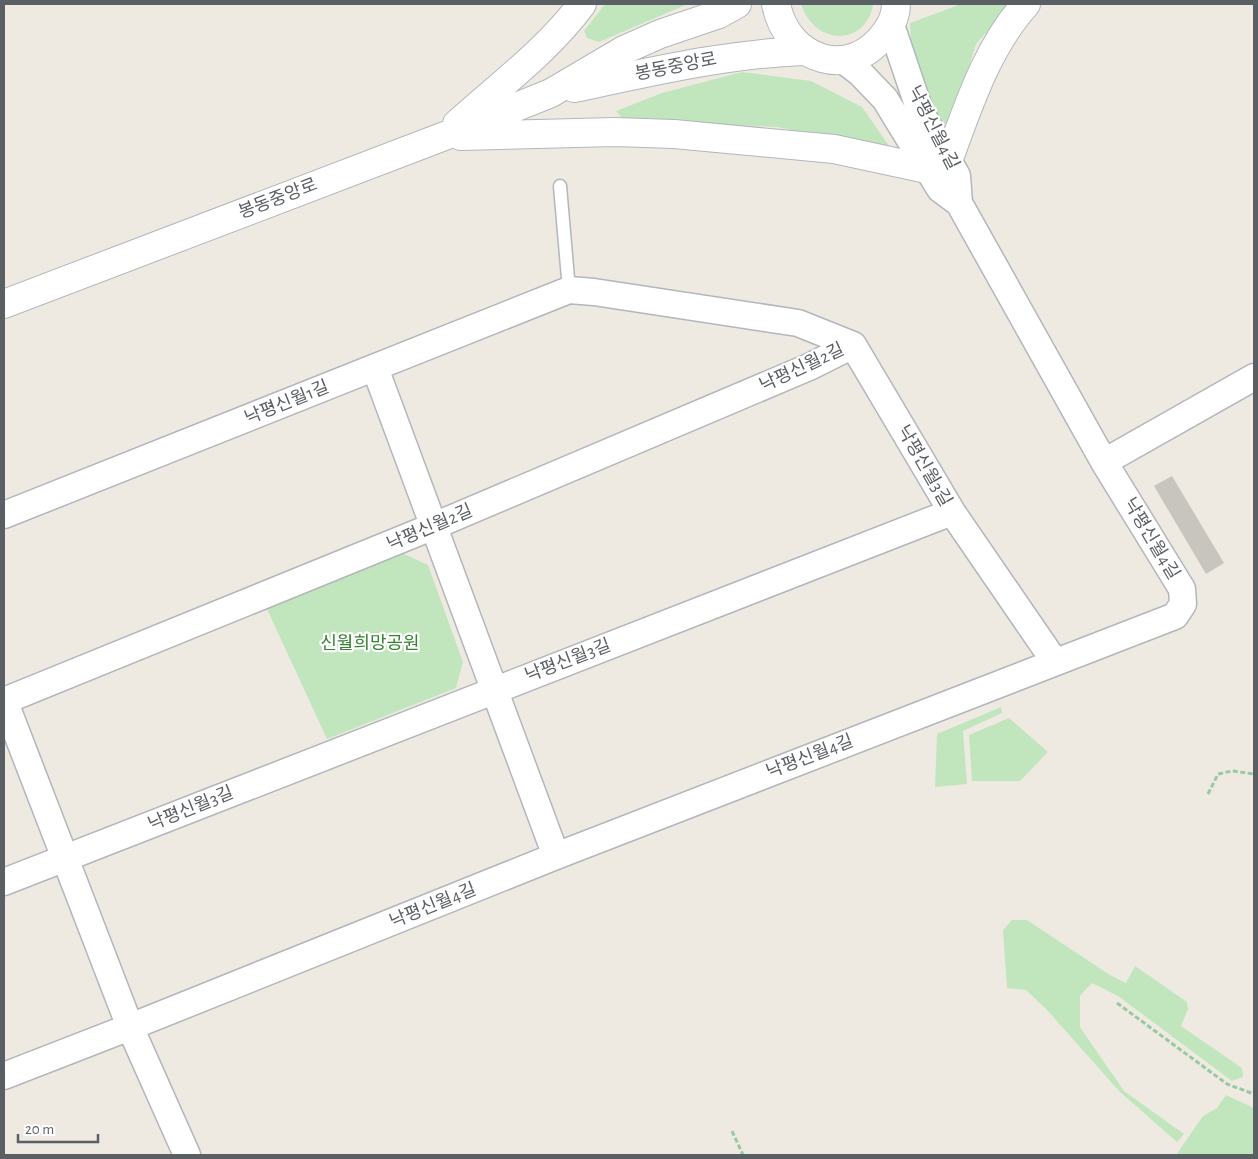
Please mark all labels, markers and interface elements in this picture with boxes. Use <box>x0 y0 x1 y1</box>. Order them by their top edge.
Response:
street label: 봉동중앙로 <box>633 48 718 84</box>
street label: 낙평신월4길 <box>904 83 963 173</box>
street label: 봉동중앙로 <box>235 174 320 222</box>
street label: 낙평신월2길 <box>757 340 847 395</box>
street label: 낙평신월1길 <box>242 377 332 428</box>
street label: 낙평신월3길 <box>894 422 955 510</box>
street label: 낙평신월4길 <box>1120 495 1183 583</box>
street label: 낙평신월2길 <box>384 501 475 554</box>
park label: 신월희망공원 <box>320 633 420 653</box>
street label: 낙평신월3길 <box>522 635 613 686</box>
street label: 낙평신월4길 <box>764 731 856 782</box>
street label: 낙평신월3길 <box>145 783 236 834</box>
street label: 낙평신월4길 <box>387 880 479 931</box>
scale bar <box>18 1112 98 1144</box>
text: 20 m <box>25 1122 54 1137</box>

